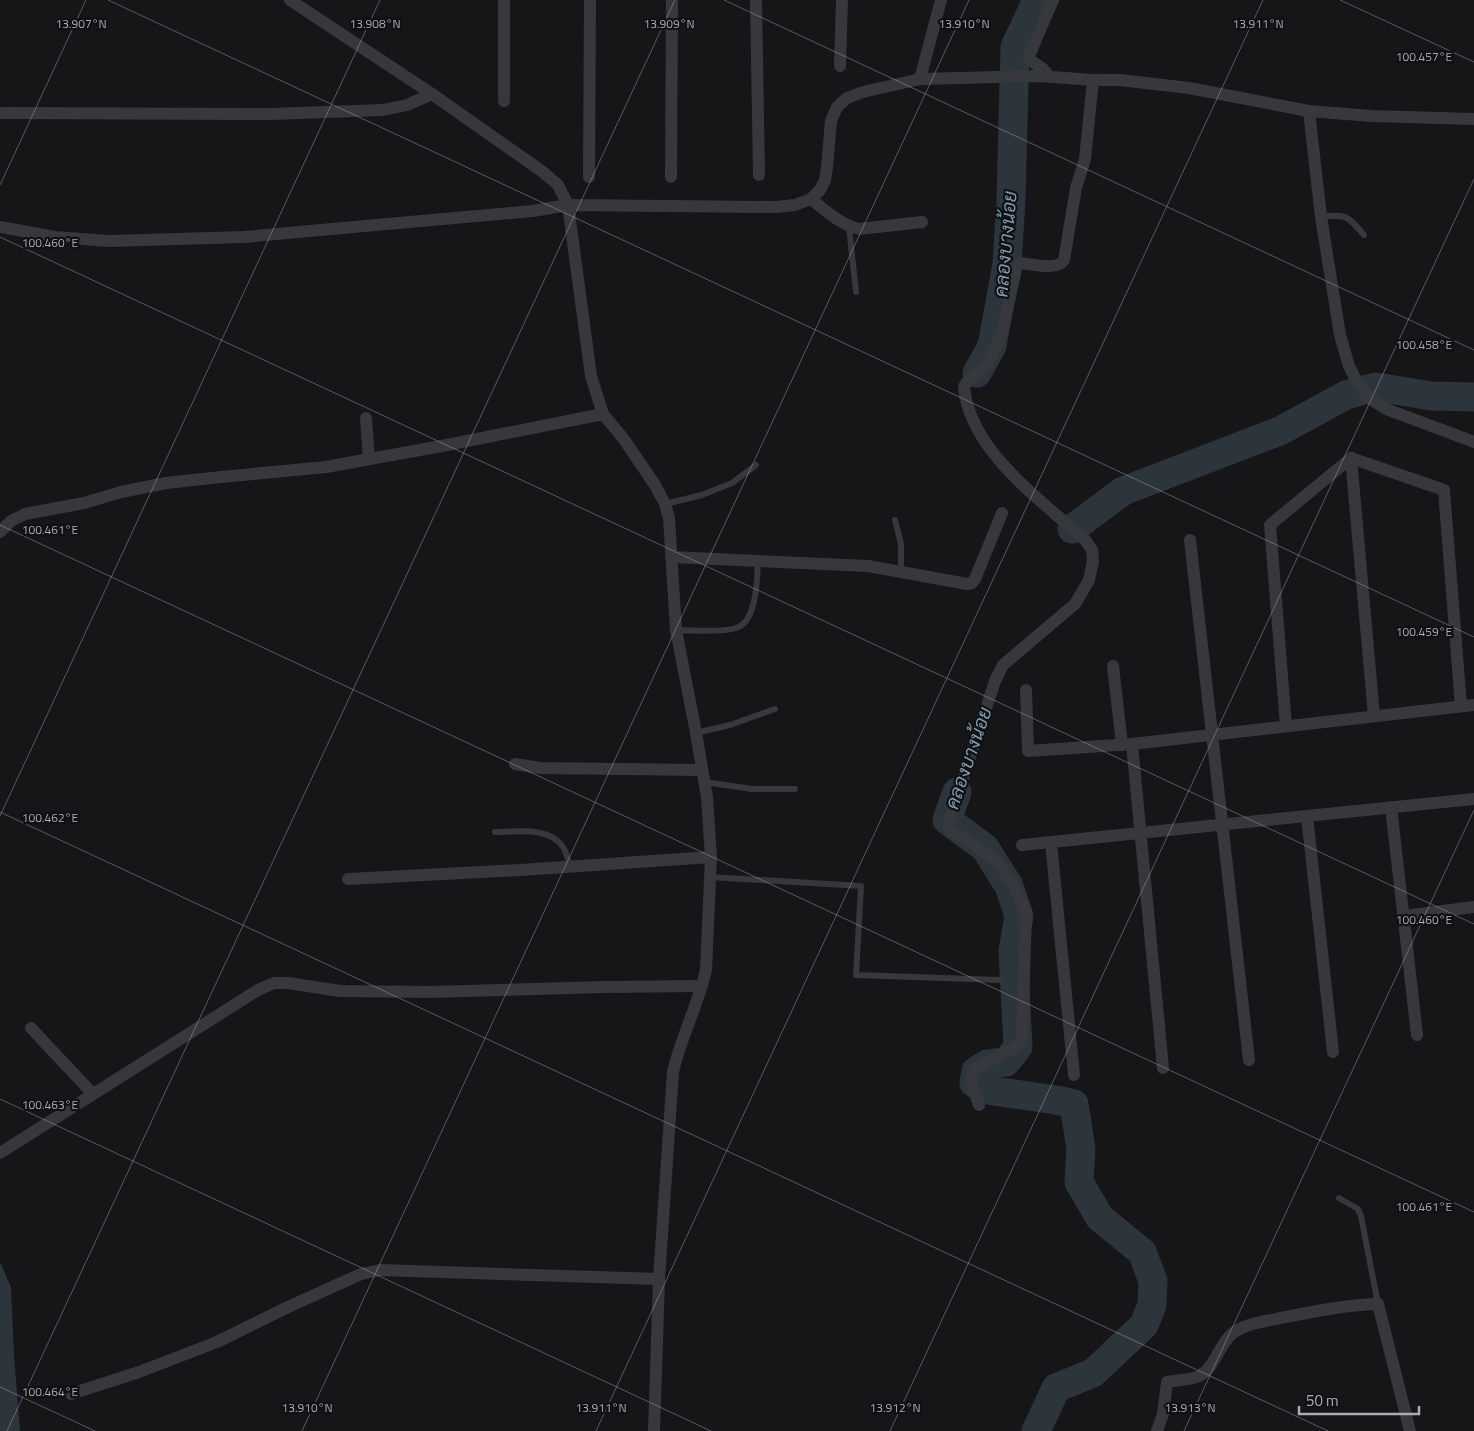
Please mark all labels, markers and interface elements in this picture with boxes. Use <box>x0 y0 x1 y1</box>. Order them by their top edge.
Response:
text: 13.907°N <box>55 14 107 33</box>
text: 13.908°N <box>349 14 401 33</box>
text: 13.909°N <box>643 14 695 33</box>
text: 13.910°N <box>938 14 990 33</box>
text: 13.911°N <box>1232 14 1284 33</box>
text: 100.457°E <box>1396 47 1452 66</box>
water label: คลองบางน้อย <box>985 190 1024 298</box>
text: 100.460°E <box>22 233 78 252</box>
text: 100.458°E <box>1396 335 1452 354</box>
text: 100.461°E <box>22 520 78 539</box>
text: 100.459°E <box>1396 622 1452 641</box>
water label: คลองบางน้อย <box>936 703 999 813</box>
text: 100.462°E <box>22 808 78 827</box>
text: 100.460°E <box>1396 910 1452 929</box>
text: 100.463°E <box>22 1095 78 1114</box>
text: 100.461°E <box>1396 1197 1452 1216</box>
text: 100.464°E <box>22 1382 78 1401</box>
scale bar <box>1299 1384 1419 1416</box>
text: 50 m <box>1306 1389 1339 1412</box>
text: 13.910°N <box>281 1398 333 1417</box>
text: 13.911°N <box>575 1398 627 1417</box>
text: 13.912°N <box>869 1398 921 1417</box>
text: 13.913°N <box>1164 1398 1216 1417</box>

